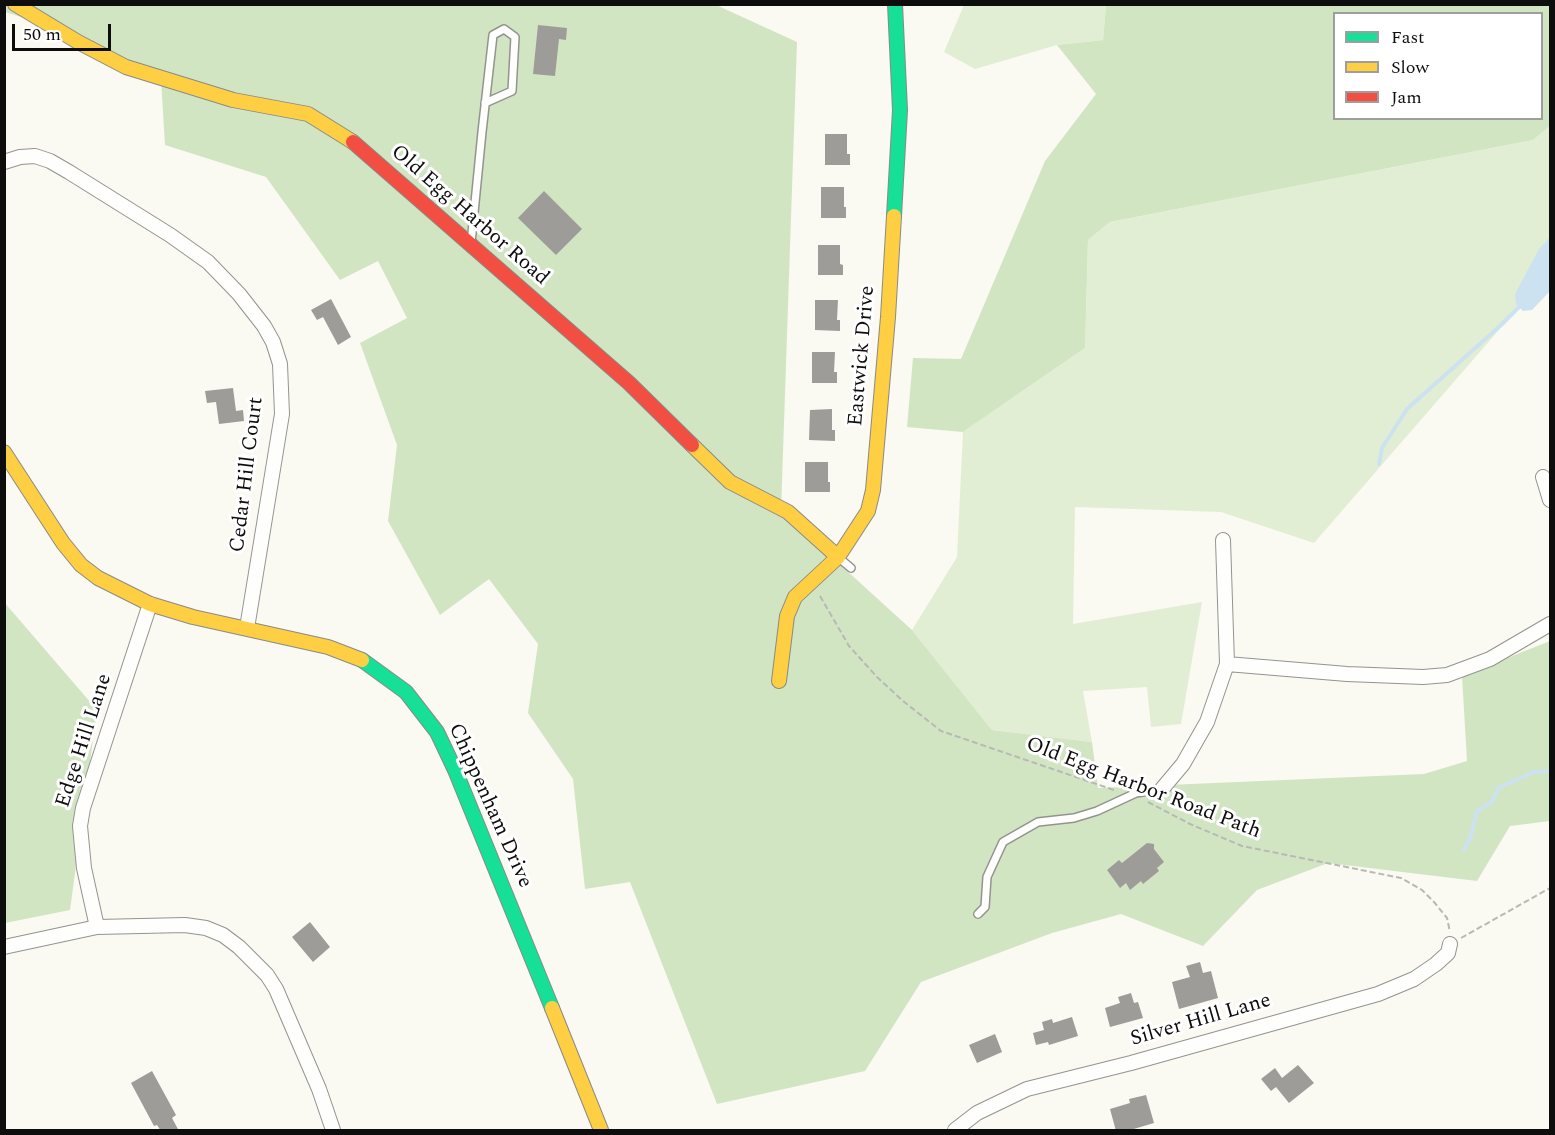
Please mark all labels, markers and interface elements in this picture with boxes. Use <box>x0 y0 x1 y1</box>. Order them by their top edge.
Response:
scale bar <box>15 12 114 50</box>
legend <box>1333 12 1543 120</box>
text: 50 m <box>23 21 61 48</box>
text: Fast <box>1391 24 1424 51</box>
text: Slow <box>1391 54 1429 81</box>
text: Jam <box>1391 84 1422 111</box>
street label: Old Egg Harbor Road <box>385 140 553 292</box>
street label: Eastwick Drive <box>844 285 882 427</box>
street label: Cedar Hill Court <box>226 396 270 554</box>
street label: Edge Hill Lane <box>52 671 118 811</box>
street label: Chippenham Drive <box>441 720 537 892</box>
street label: Old Egg Harbor Road Path <box>1022 733 1264 845</box>
street label: Silver Hill Lane <box>1128 989 1274 1053</box>

